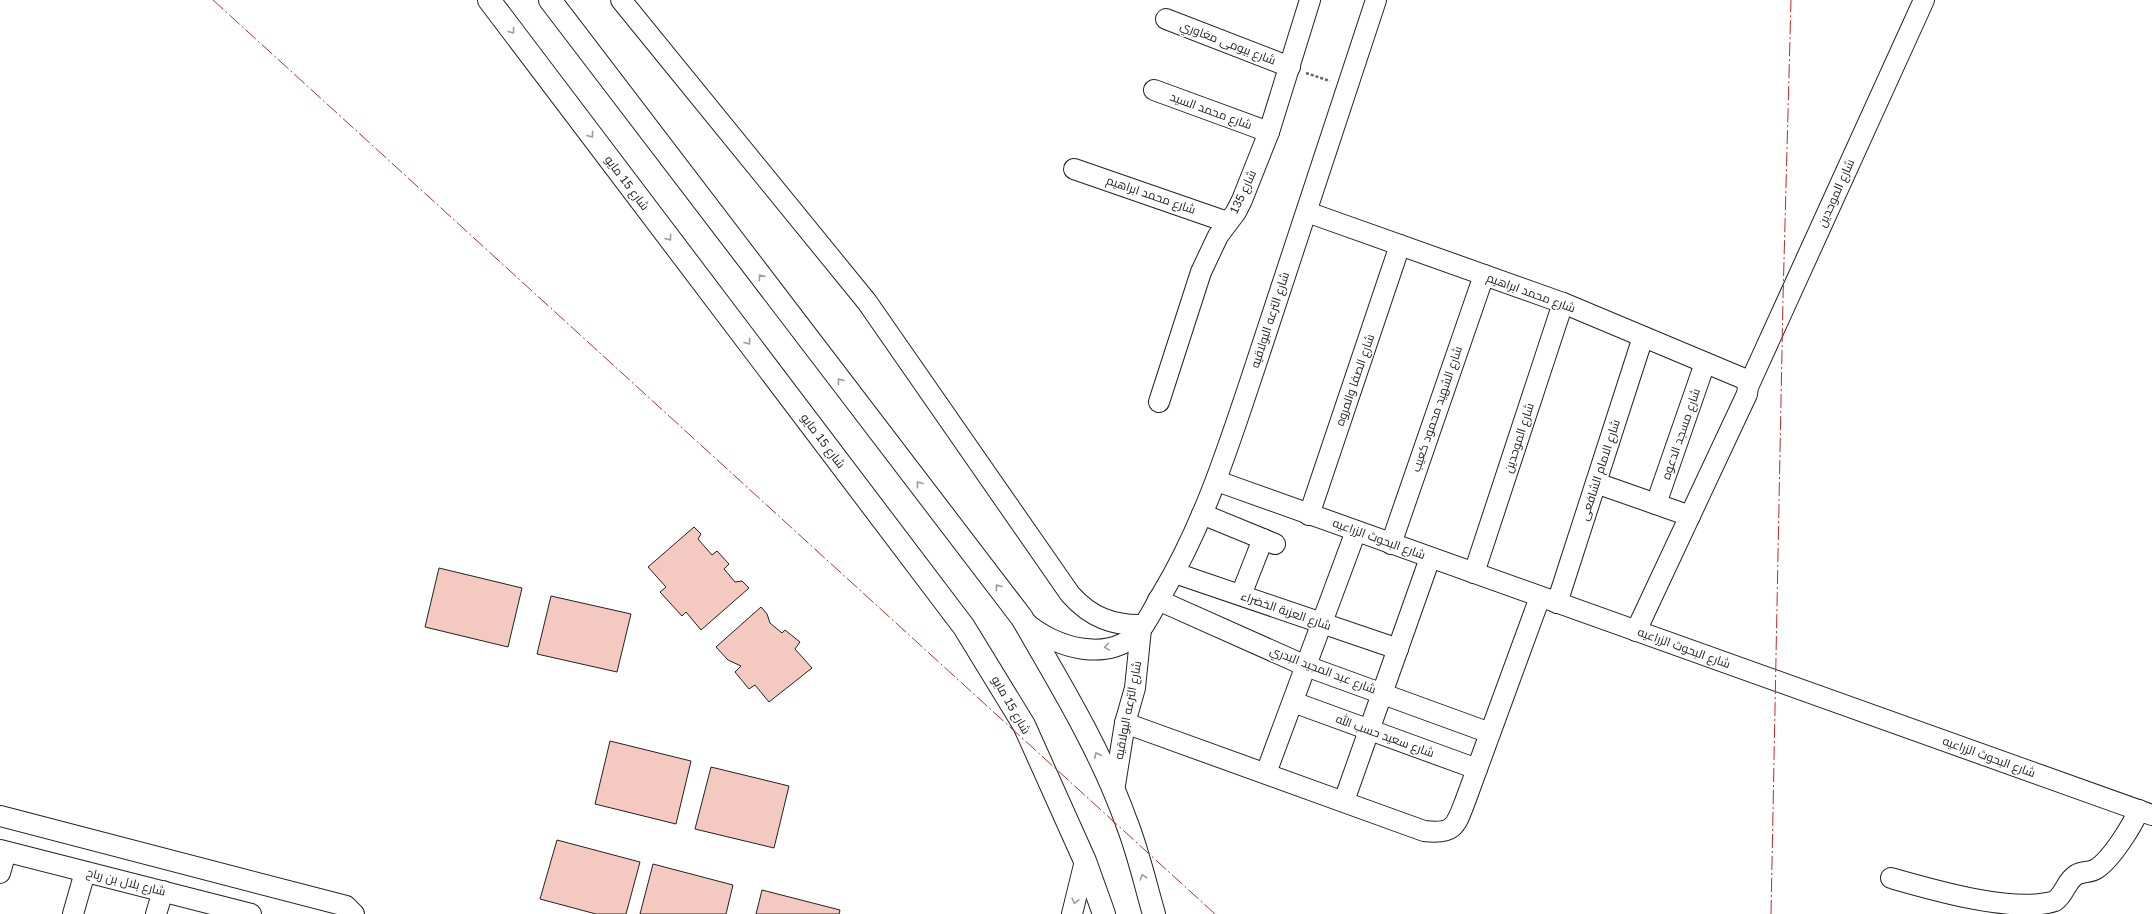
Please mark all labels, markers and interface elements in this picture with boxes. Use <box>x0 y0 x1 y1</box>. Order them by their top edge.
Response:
street label: شارع بيومى مغاوري <box>1177 18 1278 70</box>
one-way arrow <box>507 27 515 34</box>
street label: شارع محمد السيد <box>1168 90 1254 133</box>
one-way arrow <box>586 130 593 137</box>
street label: شارع 15 مايو <box>601 153 652 214</box>
street label: شارع الموحدين <box>1815 157 1858 230</box>
street label: شارع 135 <box>1227 168 1260 217</box>
street label: شارع محمد ابراهيم <box>1104 173 1198 218</box>
one-way arrow <box>665 234 672 241</box>
street label: شارع الترعه البولاقيه <box>1248 270 1293 370</box>
street label: شارع محمد ابراهيم <box>1484 270 1577 317</box>
one-way arrow <box>759 275 766 282</box>
street label: شارع الصفا والمروه <box>1333 332 1378 428</box>
one-way arrow <box>743 337 750 344</box>
street label: شارع الشهيد محمود كعيب <box>1409 344 1466 474</box>
one-way arrow <box>838 378 845 385</box>
street label: شارع مسجد الدعوه <box>1659 386 1704 482</box>
street label: شارع الموحدين <box>1501 401 1538 475</box>
street label: شارع 15 مايو <box>797 411 848 472</box>
street label: شارع الامام الشافعى <box>1577 418 1624 523</box>
one-way arrow <box>916 482 923 489</box>
street label: شارع البحوث الزراعيه <box>1330 516 1427 563</box>
one-way arrow <box>996 585 1003 592</box>
street label: شارع العزبة الخضراء <box>1239 589 1333 634</box>
street label: شارع البحوث الزراعيه <box>1635 625 1732 672</box>
one-way arrow <box>1104 642 1110 651</box>
street label: شارع عبد المجيد البدري <box>1267 643 1378 700</box>
street label: شارع الترعه البولاقيه <box>1112 659 1145 761</box>
street label: شارع 15 مايو <box>988 673 1033 737</box>
street label: شارع سعيد حسب الله <box>1334 711 1436 761</box>
street label: شارع البحوث الزراعيه <box>1940 734 2037 781</box>
one-way arrow <box>1094 752 1102 760</box>
street label: شارع بلال بن رباح <box>85 865 167 900</box>
one-way arrow <box>1139 873 1148 880</box>
one-way arrow <box>1072 898 1080 904</box>

